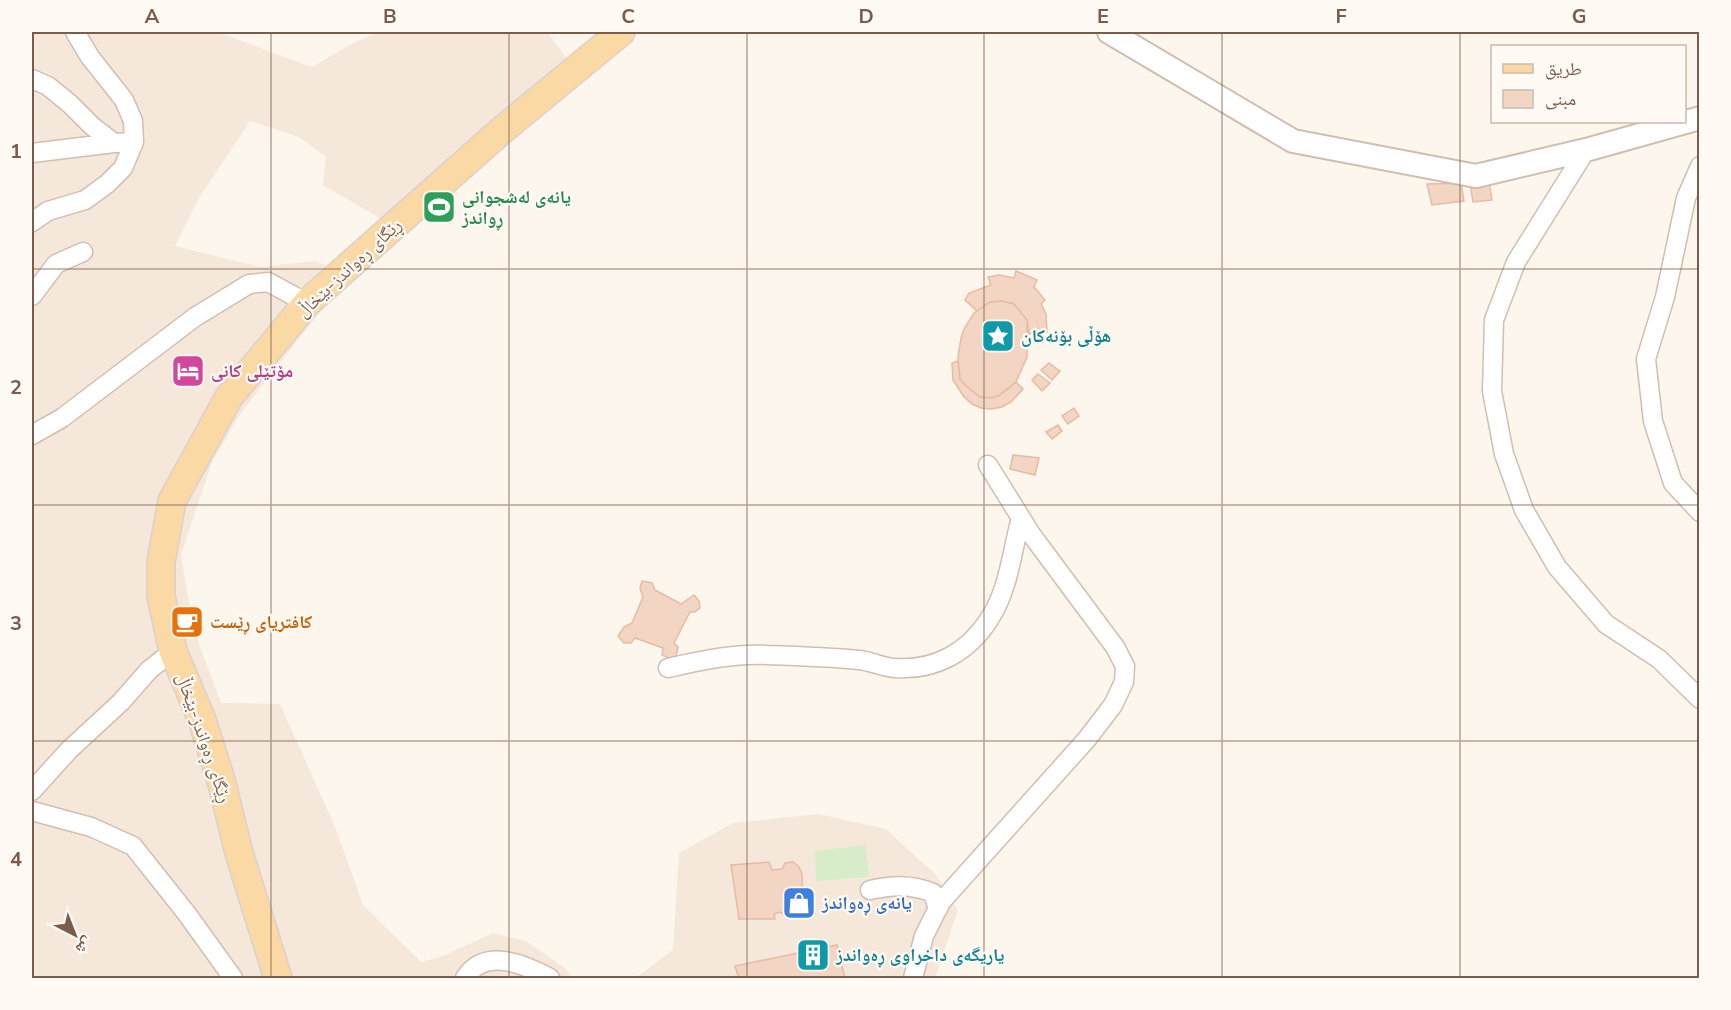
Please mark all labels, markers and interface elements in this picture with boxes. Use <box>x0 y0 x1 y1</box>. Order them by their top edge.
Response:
text: A <box>145 3 160 30</box>
text: B <box>383 3 397 30</box>
text: C <box>621 3 635 30</box>
text: D <box>858 3 874 30</box>
text: E <box>1097 3 1109 30</box>
text: F <box>1335 3 1347 30</box>
text: G <box>1572 3 1586 30</box>
legend <box>1491 45 1686 123</box>
text: طريق <box>1545 57 1582 81</box>
text: مبنى <box>1545 87 1576 111</box>
text: 1 <box>10 138 22 165</box>
place label: یانەی لەشجوانی ڕواندز <box>461 185 571 231</box>
sports icon: یانەی لەشجوانی ڕواندز <box>421 189 457 225</box>
street label: ڕێگای ڕەواندز-بێخاڵ <box>291 213 408 324</box>
place icon: هۆڵی بۆنەکان <box>980 318 1016 354</box>
place label: هۆڵی بۆنەکان <box>1021 324 1111 348</box>
hotel icon: مۆتێلی کانی <box>170 353 206 389</box>
place label: مۆتێلی کانی <box>211 359 293 383</box>
text: 2 <box>10 374 22 401</box>
cafe icon: کافتریای ڕێست <box>169 604 205 640</box>
text: 3 <box>10 610 22 637</box>
place label: کافتریای ڕێست <box>210 610 312 635</box>
street label: ڕێگای ڕەواندز-بێخاڵ <box>169 670 237 807</box>
text: 4 <box>10 846 22 873</box>
shop icon: یانەی ڕەواندز <box>781 885 817 921</box>
place label: یانەی ڕەواندز <box>821 891 912 916</box>
north arrow <box>45 905 105 965</box>
text: ش <box>71 932 98 959</box>
building icon: یاریگەی داخراوی ڕەواندز <box>795 937 831 973</box>
place label: یاریگەی داخراوی ڕەواندز <box>835 943 1004 968</box>

